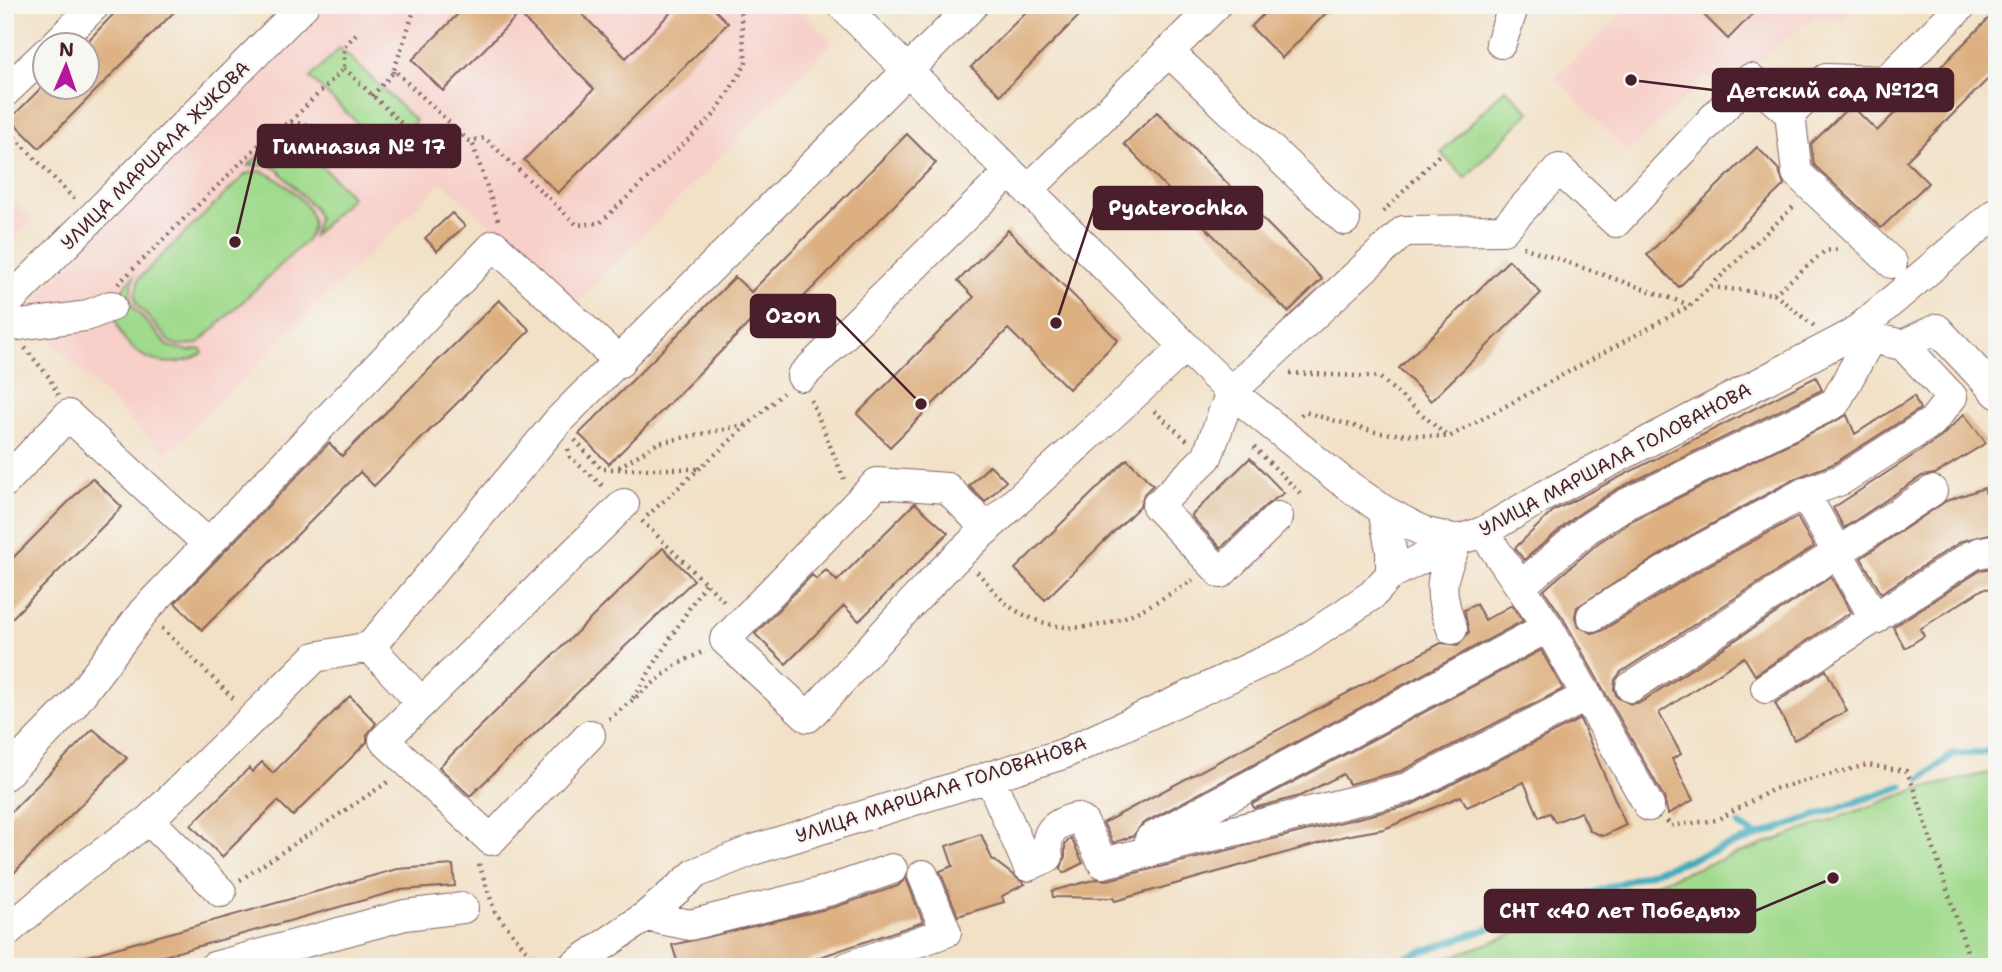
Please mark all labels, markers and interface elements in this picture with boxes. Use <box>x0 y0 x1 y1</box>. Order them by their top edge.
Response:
north arrow <box>32 32 102 102</box>
text: N <box>59 37 75 62</box>
street label: УЛИЦА МАРШАЛА ЖУКОВА <box>55 55 255 255</box>
callout: Детский сад №129 <box>1713 69 1953 111</box>
text: Детский сад №129 <box>1727 77 1939 105</box>
callout: Гимназия № 17 <box>258 125 460 167</box>
text: Гимназия № 17 <box>272 133 446 161</box>
callout: Pyaterochka <box>1094 187 1262 229</box>
text: Pyaterochka <box>1108 194 1248 222</box>
callout: Ozon <box>751 295 835 337</box>
text: Ozon <box>765 302 821 330</box>
street label: УЛИЦА МАРШАЛА ГОЛОВАНОВА <box>1475 377 1756 542</box>
street label: УЛИЦА МАРШАЛА ГОЛОВАНОВА <box>792 730 1090 848</box>
callout: СНТ «40 лет Победы» <box>1485 890 1755 932</box>
text: СНТ «40 лет Победы» <box>1499 897 1741 925</box>

